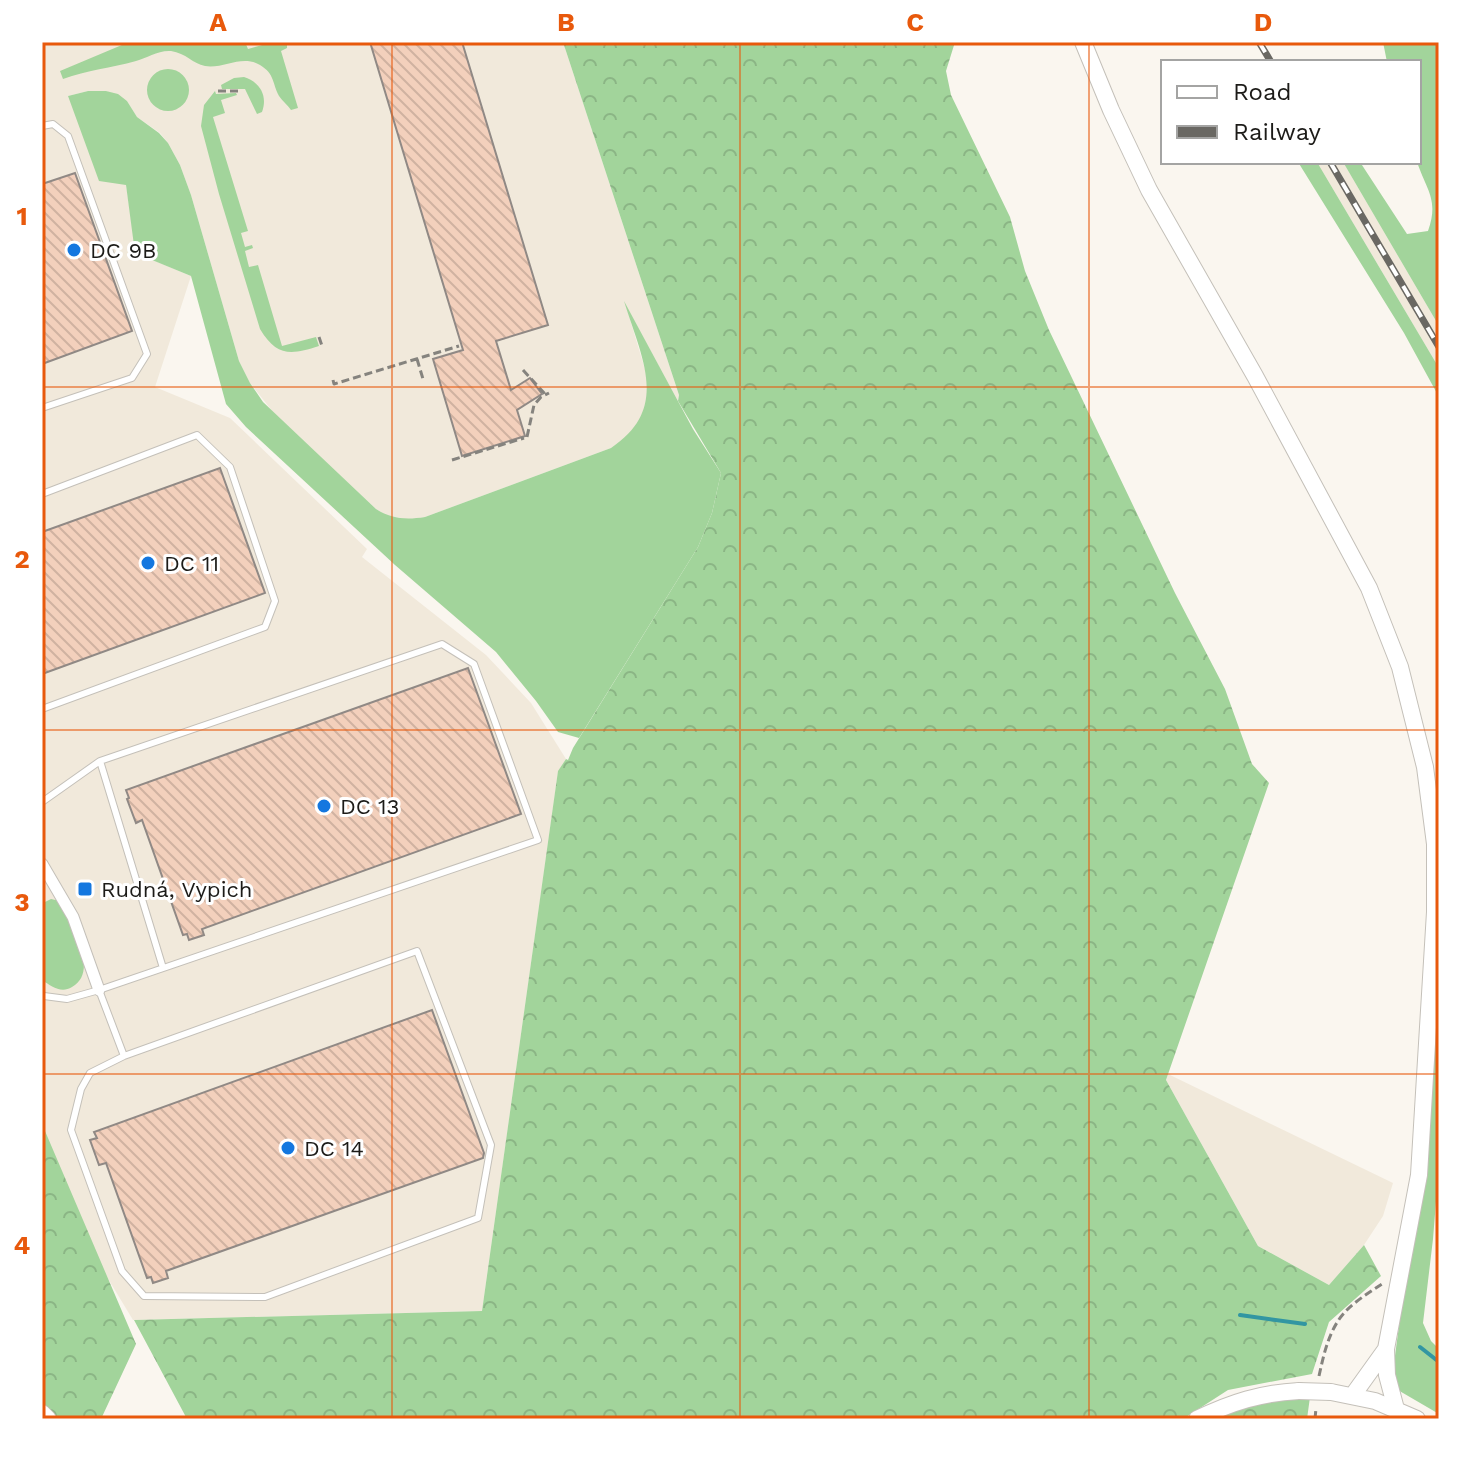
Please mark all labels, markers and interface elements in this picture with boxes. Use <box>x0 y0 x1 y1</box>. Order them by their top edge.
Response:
text: A <box>209 7 227 37</box>
text: B <box>557 7 575 37</box>
text: C <box>906 7 924 37</box>
text: D <box>1254 7 1272 37</box>
legend <box>1161 60 1421 164</box>
text: Road <box>1233 78 1292 106</box>
text: Railway <box>1233 118 1322 146</box>
text: 1 <box>16 201 28 231</box>
place label: DC 9B <box>90 238 156 263</box>
marker: DC 9B <box>65 241 83 259</box>
text: 2 <box>14 544 30 574</box>
place label: DC 11 <box>164 551 219 576</box>
marker: DC 11 <box>139 554 157 572</box>
place label: DC 13 <box>340 794 399 819</box>
marker: DC 13 <box>315 797 333 815</box>
place label: Rudná, Vypich <box>101 877 252 902</box>
marker: Rudná, Vypich <box>76 880 94 898</box>
text: 3 <box>14 887 30 917</box>
place label: DC 14 <box>304 1136 364 1161</box>
marker: DC 14 <box>279 1139 297 1157</box>
text: 4 <box>14 1230 31 1260</box>

